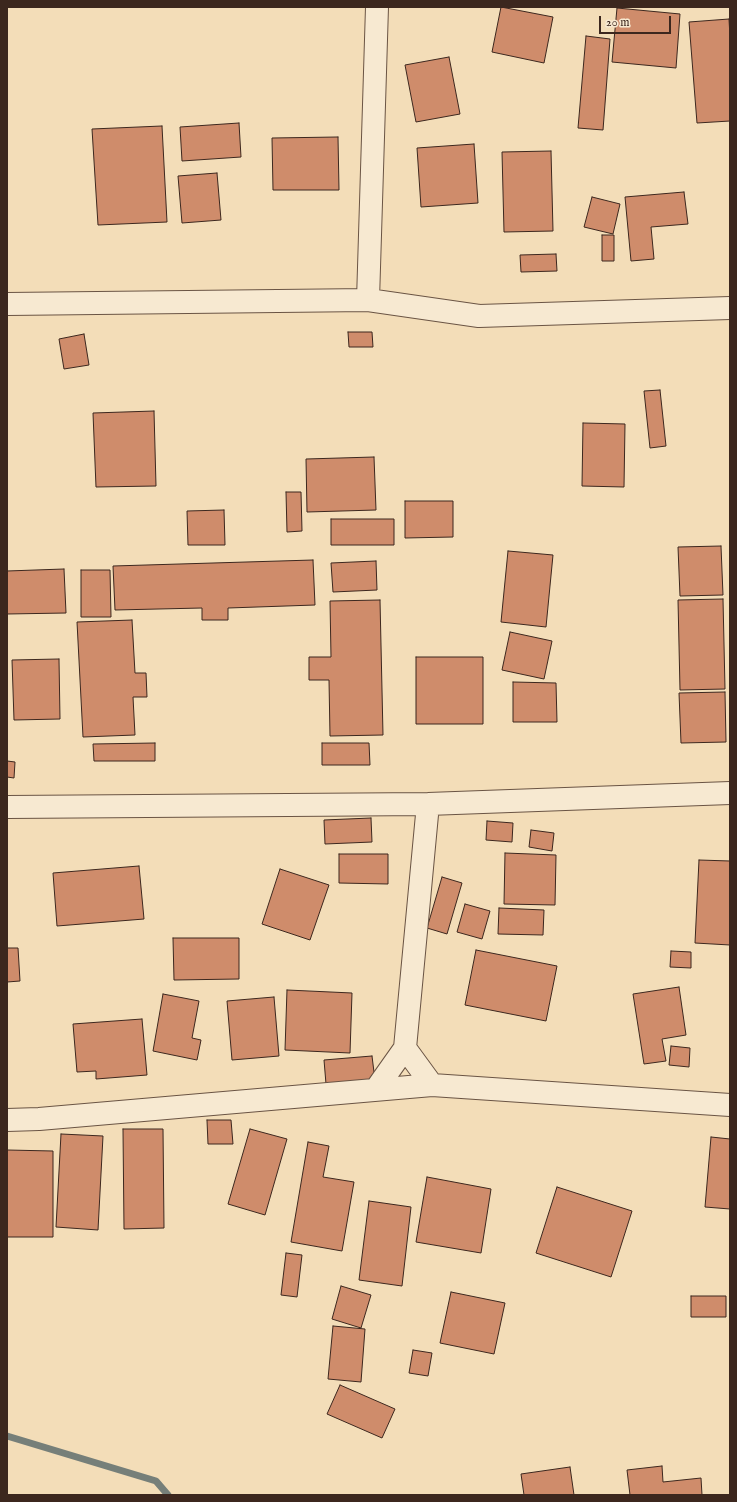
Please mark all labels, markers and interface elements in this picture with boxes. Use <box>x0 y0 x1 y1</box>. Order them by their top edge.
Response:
scale bar <box>601 8 673 34</box>
text: 20 m <box>606 15 629 30</box>

